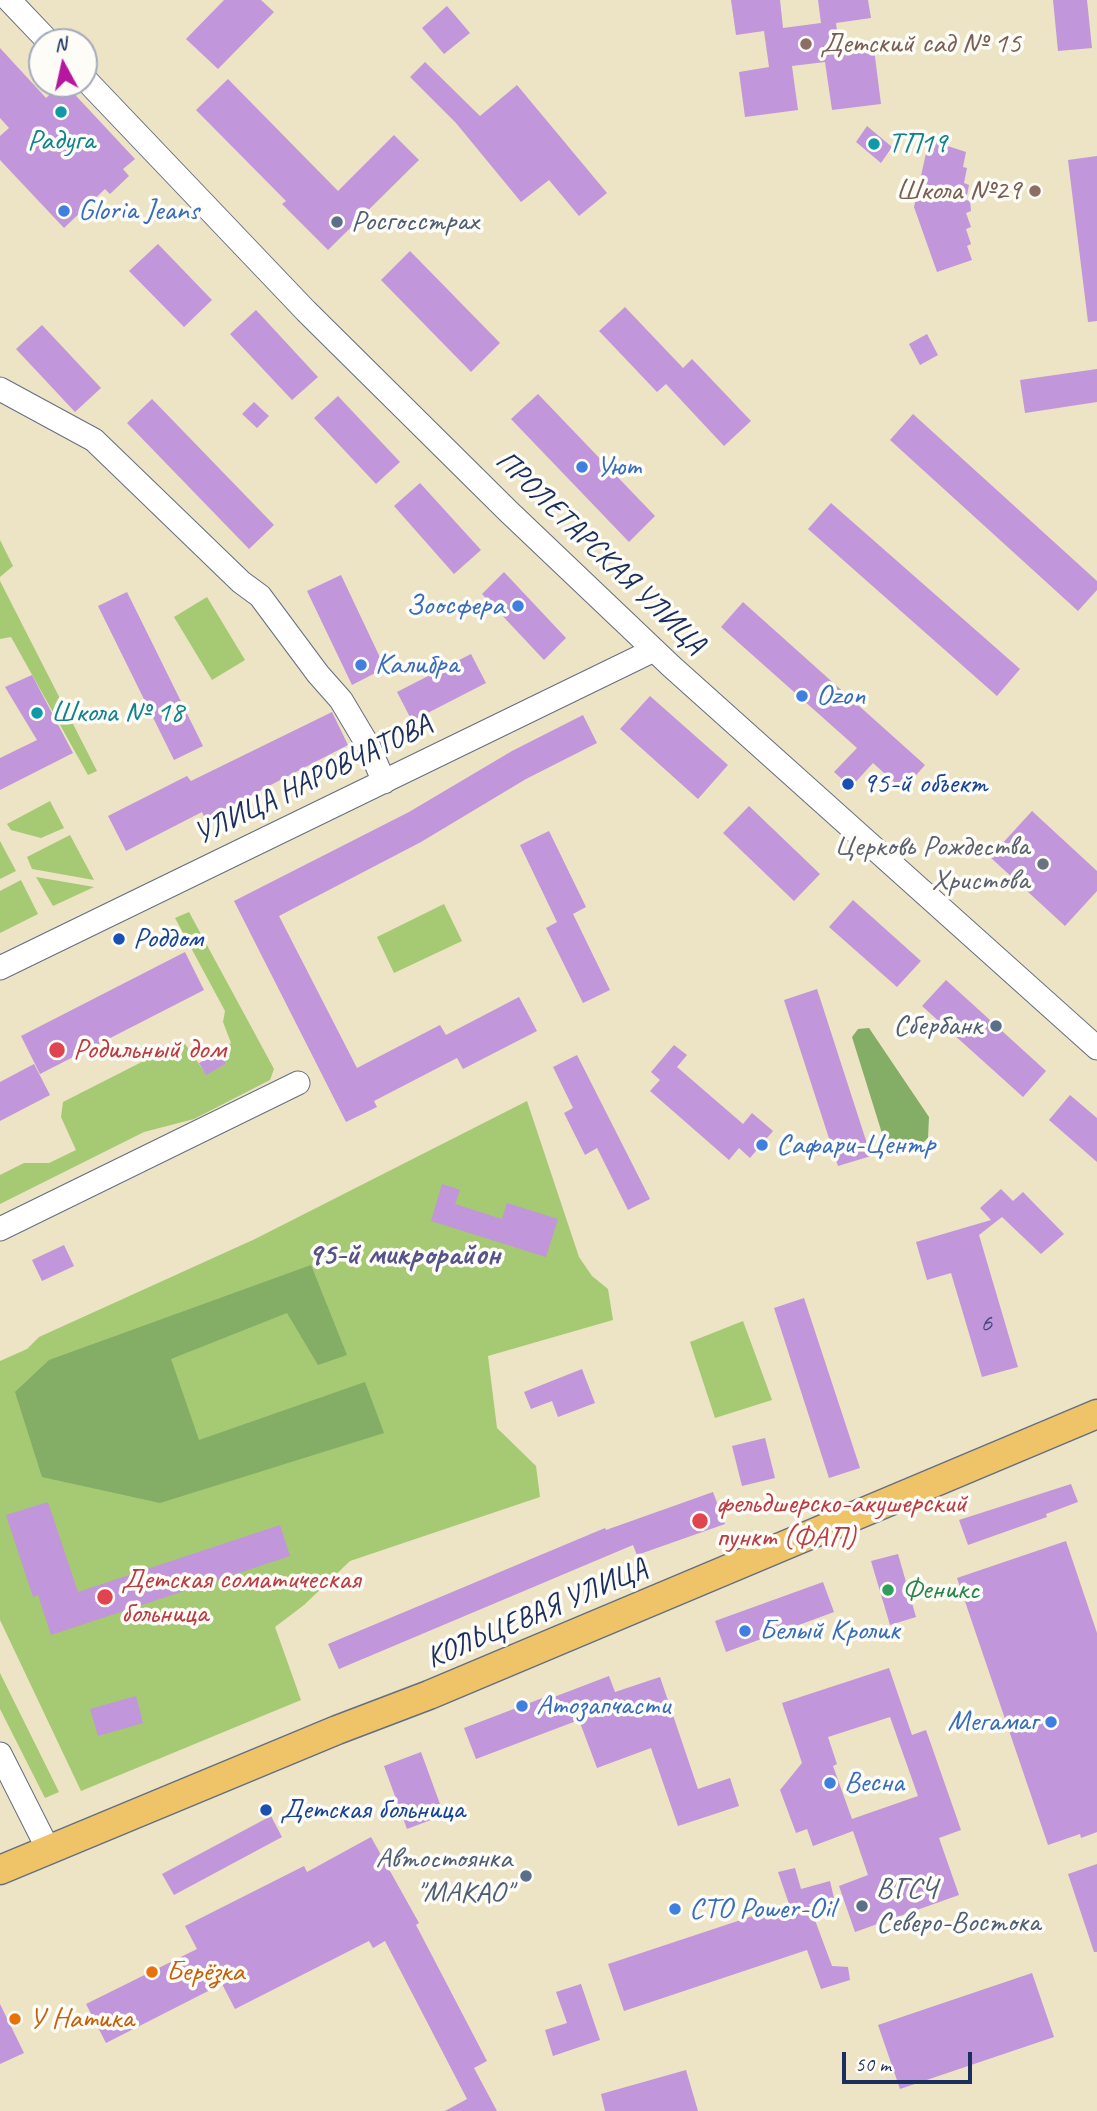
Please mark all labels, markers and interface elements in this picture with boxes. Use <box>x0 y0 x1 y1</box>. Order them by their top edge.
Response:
place label: Детский сад № 15 <box>820 26 1021 62</box>
north arrow <box>28 28 98 98</box>
text: N <box>53 31 68 57</box>
marker: Детский сад № 15 <box>798 36 814 52</box>
marker: Радуга <box>53 104 69 120</box>
place label: Радуга <box>27 123 95 159</box>
place label: ТП19 <box>888 126 947 162</box>
marker: ТП19 <box>866 136 882 152</box>
place label: Школа №29 <box>896 173 1021 209</box>
marker: Школа №29 <box>1027 183 1043 199</box>
place label: Gloria Jeans <box>78 193 199 229</box>
marker: Gloria Jeans <box>56 203 72 219</box>
place label: Росгосстрах <box>351 204 479 240</box>
marker: Росгосстрах <box>329 214 345 230</box>
street label: ПРОЛЕТАРСКАЯ УЛИЦА <box>487 443 713 663</box>
place label: Уют <box>596 449 640 485</box>
marker: Уют <box>574 459 590 475</box>
place label: Зоосфера <box>406 588 504 624</box>
marker: Зоосфера <box>510 598 526 614</box>
place label: Калибра <box>375 647 458 683</box>
marker: Калибра <box>353 657 369 673</box>
place label: Ozon <box>816 678 865 714</box>
marker: Ozon <box>794 688 810 704</box>
place label: Школа № 18 <box>51 695 183 731</box>
marker: Школа № 18 <box>29 705 45 721</box>
street label: УЛИЦА НАРОВЧАТОВА <box>189 707 437 853</box>
place label: 95-й объект <box>862 766 987 802</box>
marker: 95-й объект <box>840 776 856 792</box>
place label: Церковь Рождества Христова <box>834 829 1029 900</box>
marker: Церковь Рождества Христова <box>1035 856 1051 872</box>
place label: Роддом <box>133 921 203 957</box>
marker: Роддом <box>111 931 127 947</box>
place label: Сбербанк <box>893 1008 982 1044</box>
marker: Сбербанк <box>988 1018 1004 1034</box>
place label: Родильный дом <box>73 1032 226 1068</box>
marker: Родильный дом <box>47 1040 67 1060</box>
place label: Сафари-Центр <box>776 1127 935 1163</box>
marker: Сафари-Центр <box>754 1137 770 1153</box>
district label: 95-й микрорайон <box>308 1237 500 1275</box>
house number: 6 <box>980 1308 992 1340</box>
place label: фельдшерско-акушерский пункт (ФАП) <box>716 1486 967 1556</box>
marker: фельдшерско-акушерский пункт (ФАП) <box>690 1511 710 1531</box>
street label: КОЛЬЦЕВАЯ УЛИЦА <box>421 1551 653 1677</box>
place label: Детская соматическая больница <box>121 1562 360 1632</box>
place label: Феникс <box>902 1572 979 1608</box>
marker: Феникс <box>880 1582 896 1598</box>
marker: Детская соматическая больница <box>95 1587 115 1607</box>
place label: Белый Кролик <box>759 1613 900 1649</box>
marker: Белый Кролик <box>737 1623 753 1639</box>
place label: Атозапчасти <box>536 1688 670 1724</box>
marker: Атозапчасти <box>514 1698 530 1714</box>
place label: Мегамаг <box>948 1704 1037 1740</box>
marker: Мегамаг <box>1043 1714 1059 1730</box>
place label: Весна <box>844 1765 904 1801</box>
marker: Весна <box>822 1775 838 1791</box>
place label: Детская больница <box>280 1792 465 1828</box>
marker: Детская больница <box>258 1802 274 1818</box>
place label: Автостоянка "МАКАО" <box>376 1841 512 1912</box>
marker: Автостоянка "МАКАО" <box>518 1868 534 1884</box>
place label: ВГСЧ Северо-Востока <box>876 1871 1040 1941</box>
place label: СТО Power-Oil <box>689 1891 835 1927</box>
marker: ВГСЧ Северо-Востока <box>854 1898 870 1914</box>
marker: СТО Power-Oil <box>667 1901 683 1917</box>
place label: Берёзка <box>166 1954 244 1990</box>
marker: Берёзка <box>144 1964 160 1980</box>
place label: У Натика <box>29 2001 133 2037</box>
marker: У Натика <box>7 2011 23 2027</box>
scale bar <box>845 2038 974 2082</box>
text: 50 m <box>855 2051 891 2077</box>

